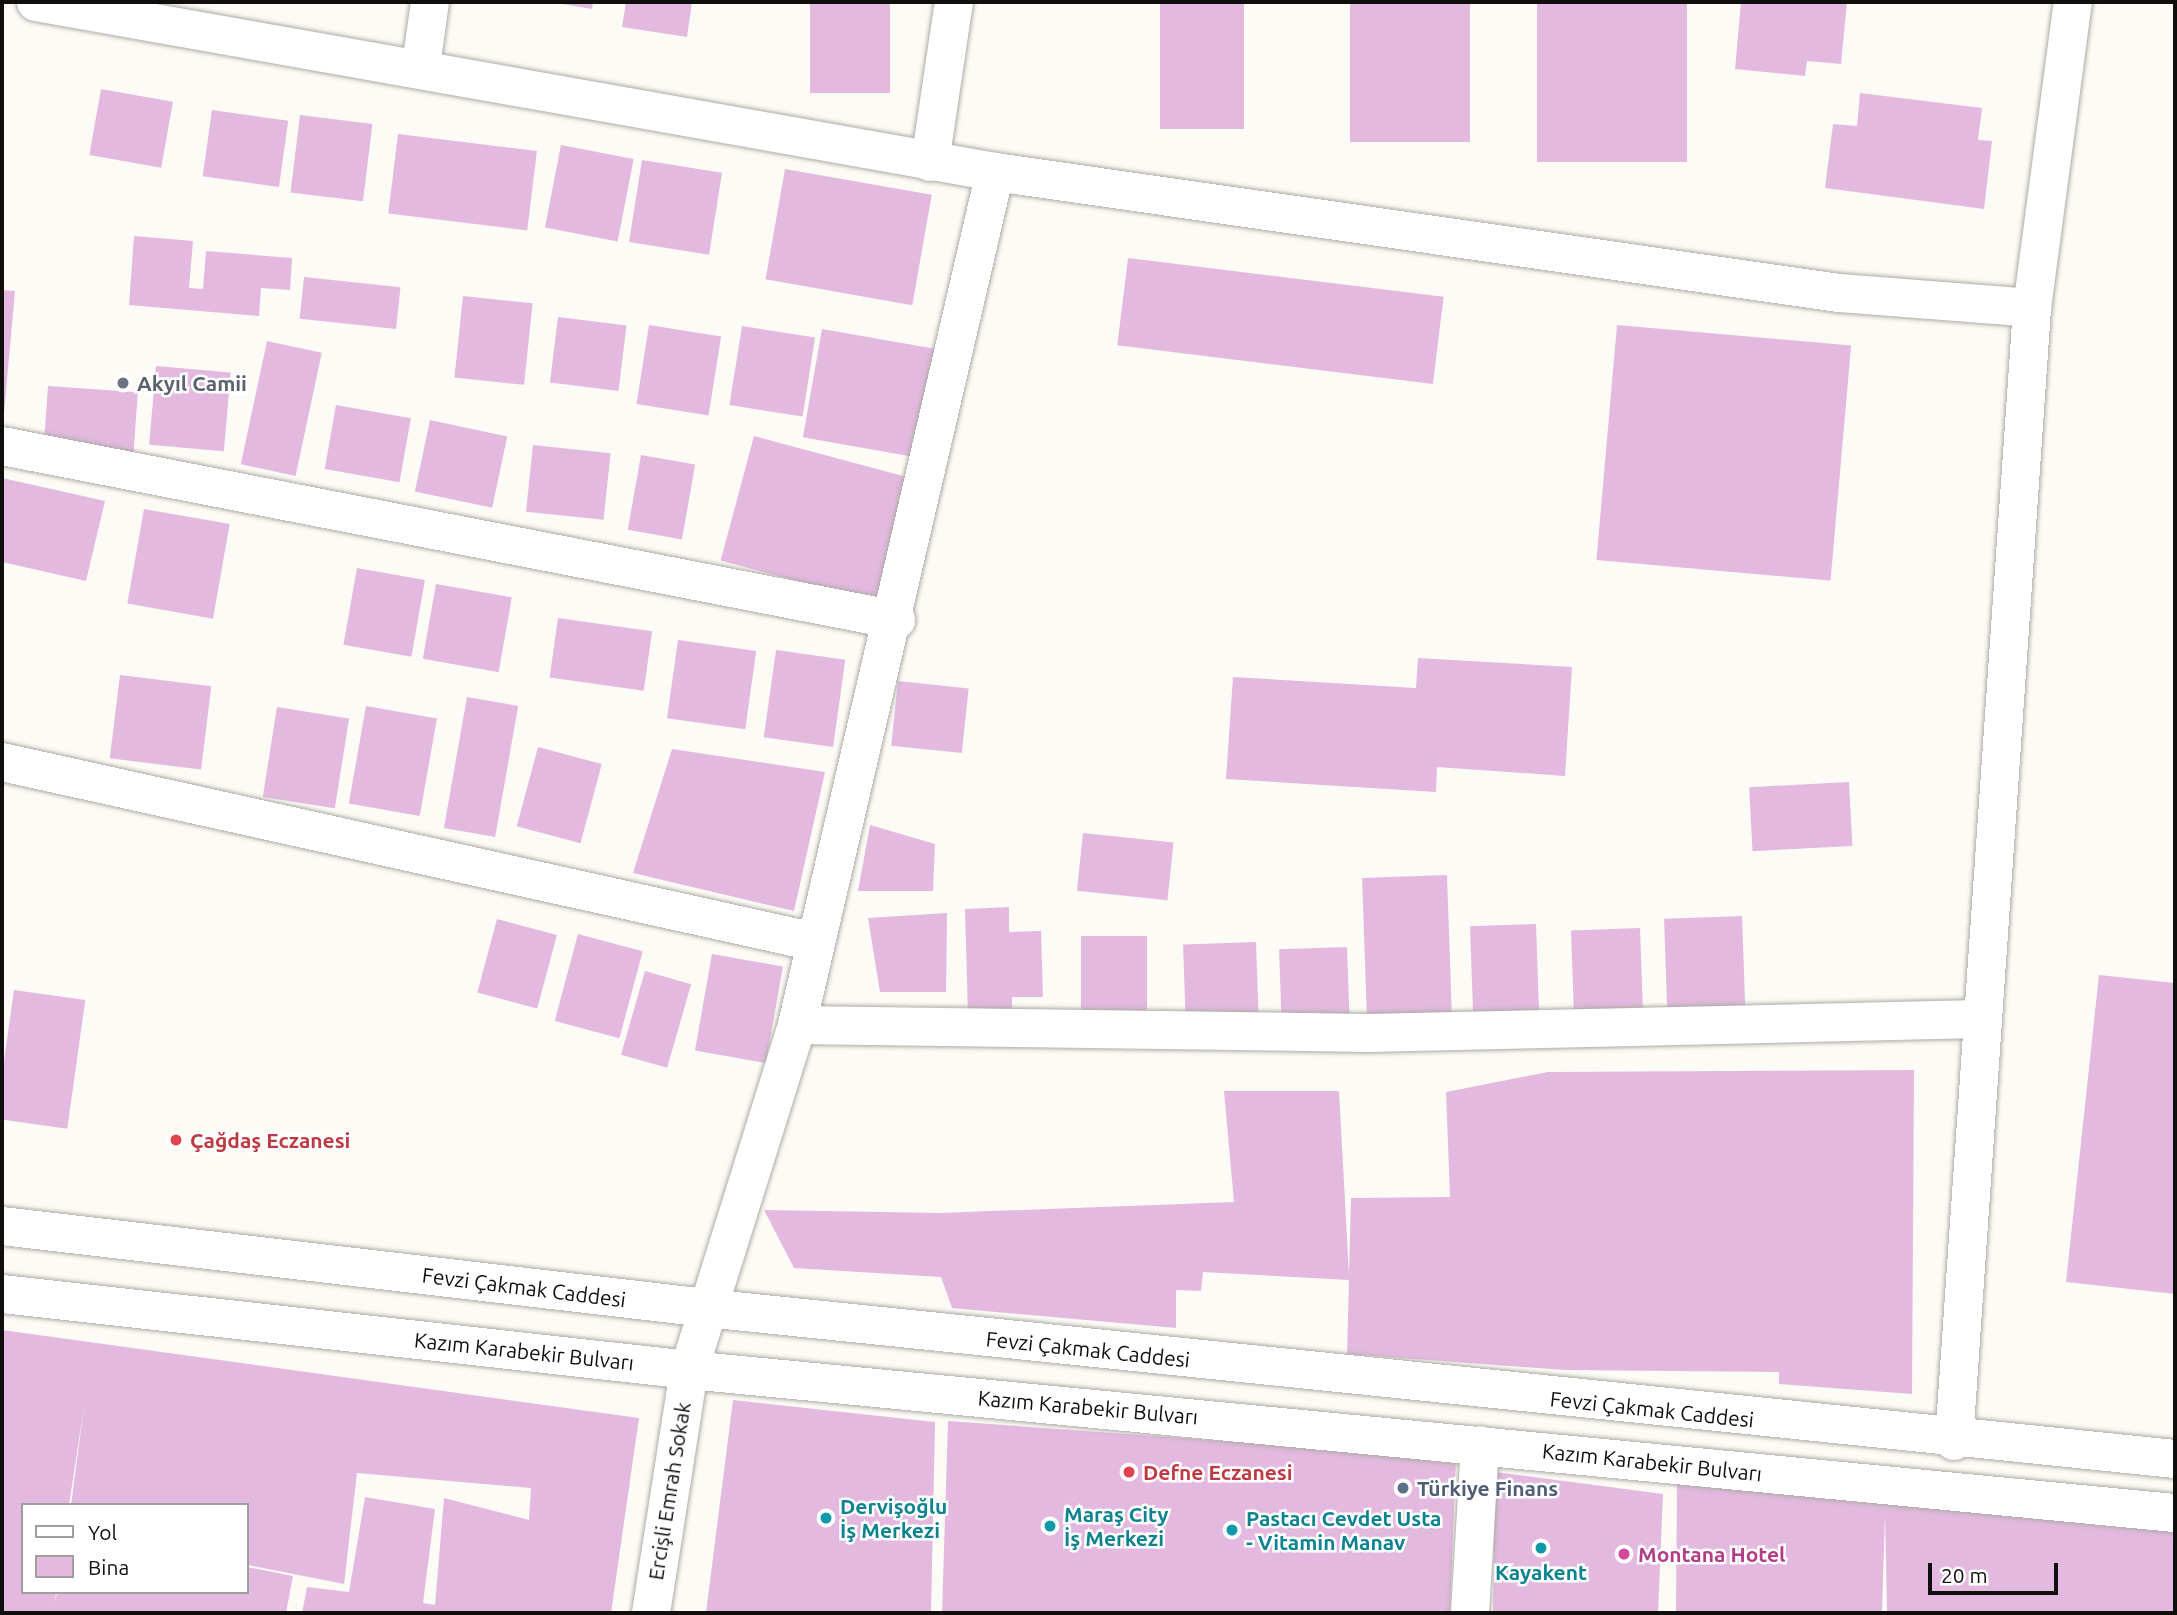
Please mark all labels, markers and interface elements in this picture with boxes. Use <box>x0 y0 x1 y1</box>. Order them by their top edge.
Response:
place label: Akyıl Camii <box>137 370 247 396</box>
marker: Akyıl Camii <box>115 375 131 391</box>
place label: Çağdaş Eczanesi <box>190 1127 350 1153</box>
marker: Çağdaş Eczanesi <box>168 1132 184 1148</box>
street label: Fevzi Çakmak Caddesi <box>421 1262 627 1312</box>
street label: Fevzi Çakmak Caddesi <box>985 1326 1191 1372</box>
street label: Kazım Karabekir Bulvarı <box>413 1327 635 1375</box>
street label: Kazım Karabekir Bulvarı <box>977 1385 1199 1429</box>
street label: Fevzi Çakmak Caddesi <box>1549 1386 1755 1432</box>
street label: Ercişli Emrah Sokak <box>642 1400 696 1582</box>
street label: Kazım Karabekir Bulvarı <box>1541 1438 1763 1486</box>
place label: Defne Eczanesi <box>1143 1459 1293 1485</box>
marker: Defne Eczanesi <box>1121 1464 1137 1480</box>
place label: Türkiye Finans <box>1417 1475 1558 1501</box>
marker: Türkiye Finans <box>1395 1480 1411 1496</box>
place label: Dervişoğlu İş Merkezi <box>840 1493 947 1543</box>
place label: Maraş City İş Merkezi <box>1064 1501 1168 1551</box>
legend <box>21 1503 248 1594</box>
place label: Pastacı Cevdet Usta - Vitamin Manav <box>1246 1505 1441 1555</box>
marker: Dervişoğlu İş Merkezi <box>818 1510 834 1526</box>
marker: Maraş City İş Merkezi <box>1042 1518 1058 1534</box>
text: Yol <box>88 1520 117 1544</box>
marker: Pastacı Cevdet Usta - Vitamin Manav <box>1224 1522 1240 1538</box>
marker: Kayakent <box>1533 1540 1549 1556</box>
place label: Montana Hotel <box>1638 1541 1785 1567</box>
marker: Montana Hotel <box>1616 1546 1632 1562</box>
scale bar <box>1932 1548 2062 1592</box>
text: Bina <box>88 1555 129 1579</box>
place label: Kayakent <box>1495 1559 1587 1585</box>
text: 20 m <box>1941 1563 1988 1587</box>

